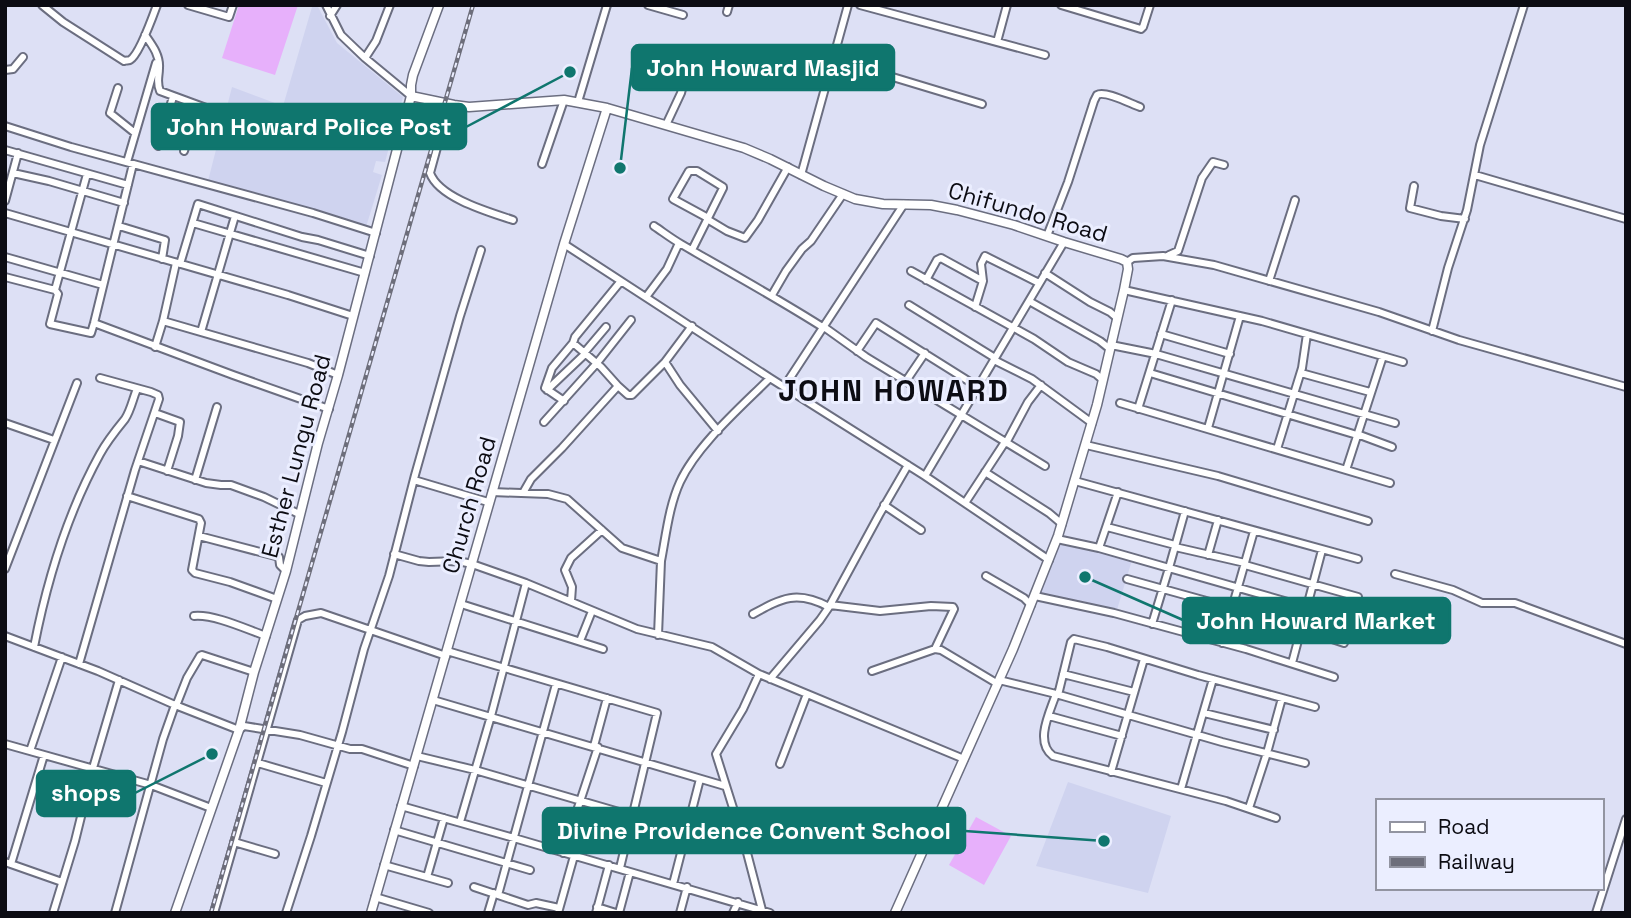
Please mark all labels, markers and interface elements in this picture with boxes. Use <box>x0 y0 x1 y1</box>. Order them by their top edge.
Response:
callout: John Howard Masjid <box>632 45 894 90</box>
text: John Howard Masjid <box>646 52 880 83</box>
callout: John Howard Police Post <box>152 104 466 149</box>
text: John Howard Police Post <box>166 111 452 142</box>
street label: Chifundo Road <box>945 175 1111 249</box>
street label: Esther Lungu Road <box>254 351 338 561</box>
district label: JOHN HOWARD <box>778 371 1010 410</box>
street label: Church Road <box>435 433 503 577</box>
callout: John Howard Market <box>1183 598 1450 643</box>
text: John Howard Market <box>1196 605 1436 636</box>
callout: shops <box>37 771 135 816</box>
text: shops <box>51 777 121 808</box>
legend <box>1376 799 1603 890</box>
callout: Divine Providence Convent School <box>543 808 965 853</box>
text: Road <box>1438 813 1490 840</box>
text: Divine Providence Convent School <box>557 815 951 846</box>
text: Railway <box>1438 848 1515 875</box>

